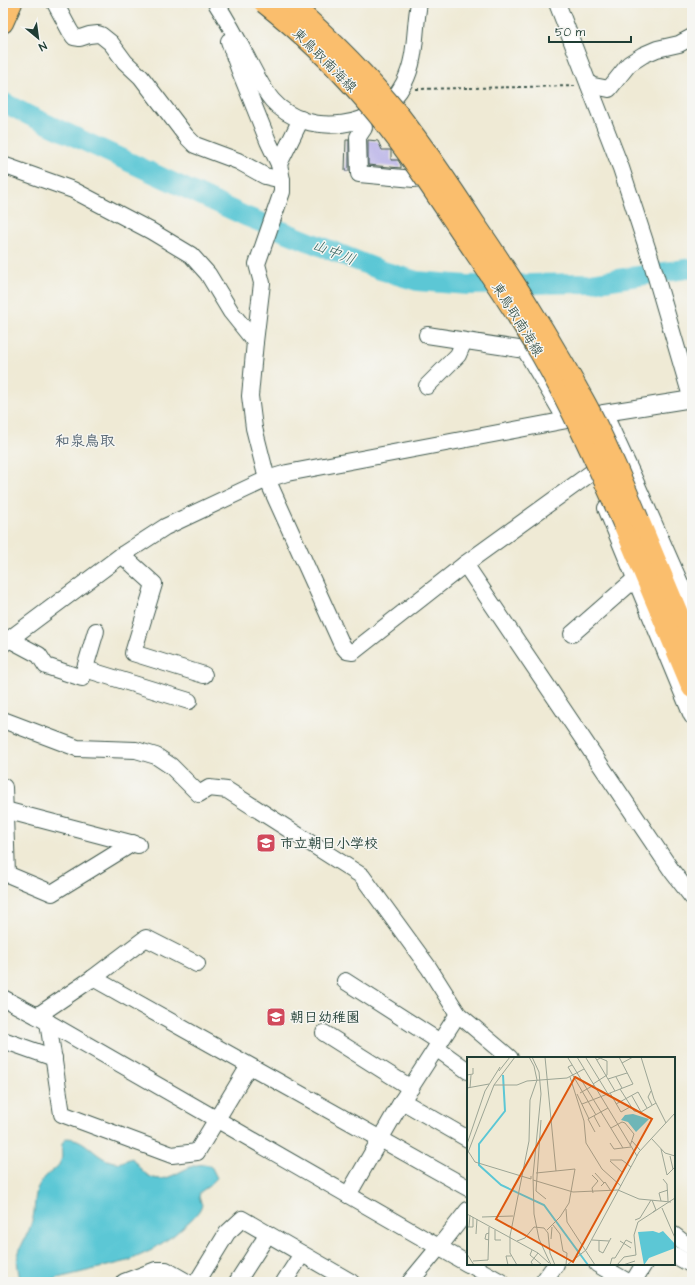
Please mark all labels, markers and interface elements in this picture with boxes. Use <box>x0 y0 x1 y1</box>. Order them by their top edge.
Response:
north arrow <box>18 18 58 58</box>
scale bar <box>549 18 631 44</box>
street label: 東鳥取南海線 <box>288 24 361 97</box>
text: 50 m <box>555 24 586 41</box>
text: N <box>36 38 49 55</box>
water label: 山中川 <box>309 234 359 271</box>
street label: 東鳥取南海線 <box>486 279 548 360</box>
district label: 和泉鳥取 <box>55 431 115 452</box>
school or university icon: 市立朝日小学校 <box>255 832 277 854</box>
place label: 市立朝日小学校 <box>280 834 378 854</box>
school or university icon: 朝日幼稚園 <box>265 1006 287 1028</box>
place label: 朝日幼稚園 <box>290 1008 360 1028</box>
inset map <box>467 1057 675 1265</box>

